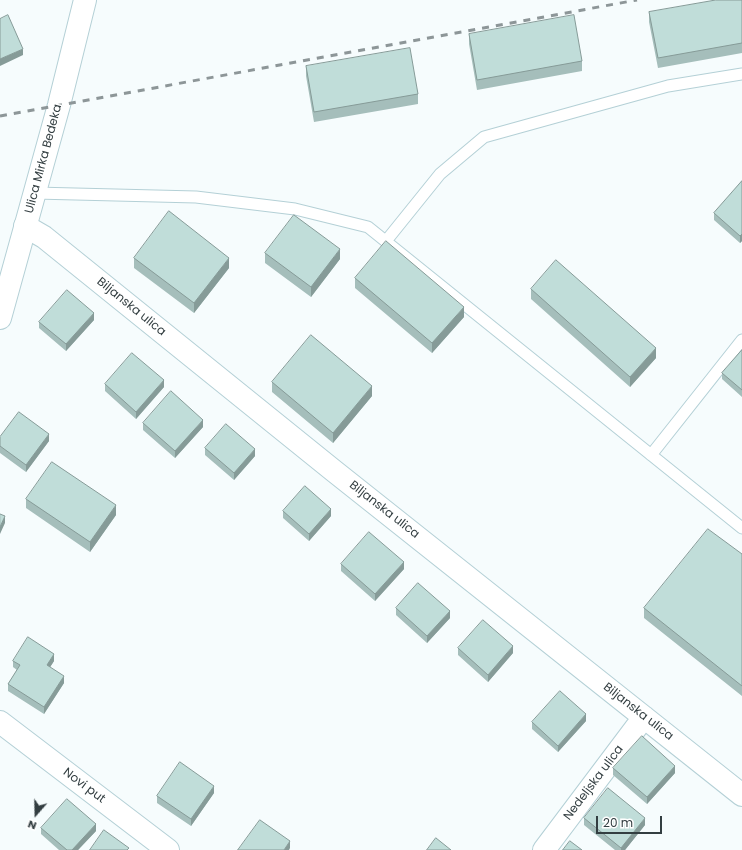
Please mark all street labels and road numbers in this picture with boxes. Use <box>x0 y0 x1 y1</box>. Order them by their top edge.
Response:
street label: Ulica Mirka Bedeka <box>22 103 66 215</box>
street label: Biljanska ulica <box>94 275 168 339</box>
street label: Biljanska ulica <box>346 478 422 542</box>
street label: Biljanska ulica <box>600 680 676 744</box>
street label: Nedeljska ulica <box>561 743 627 823</box>
street label: Novi put <box>60 765 108 807</box>

